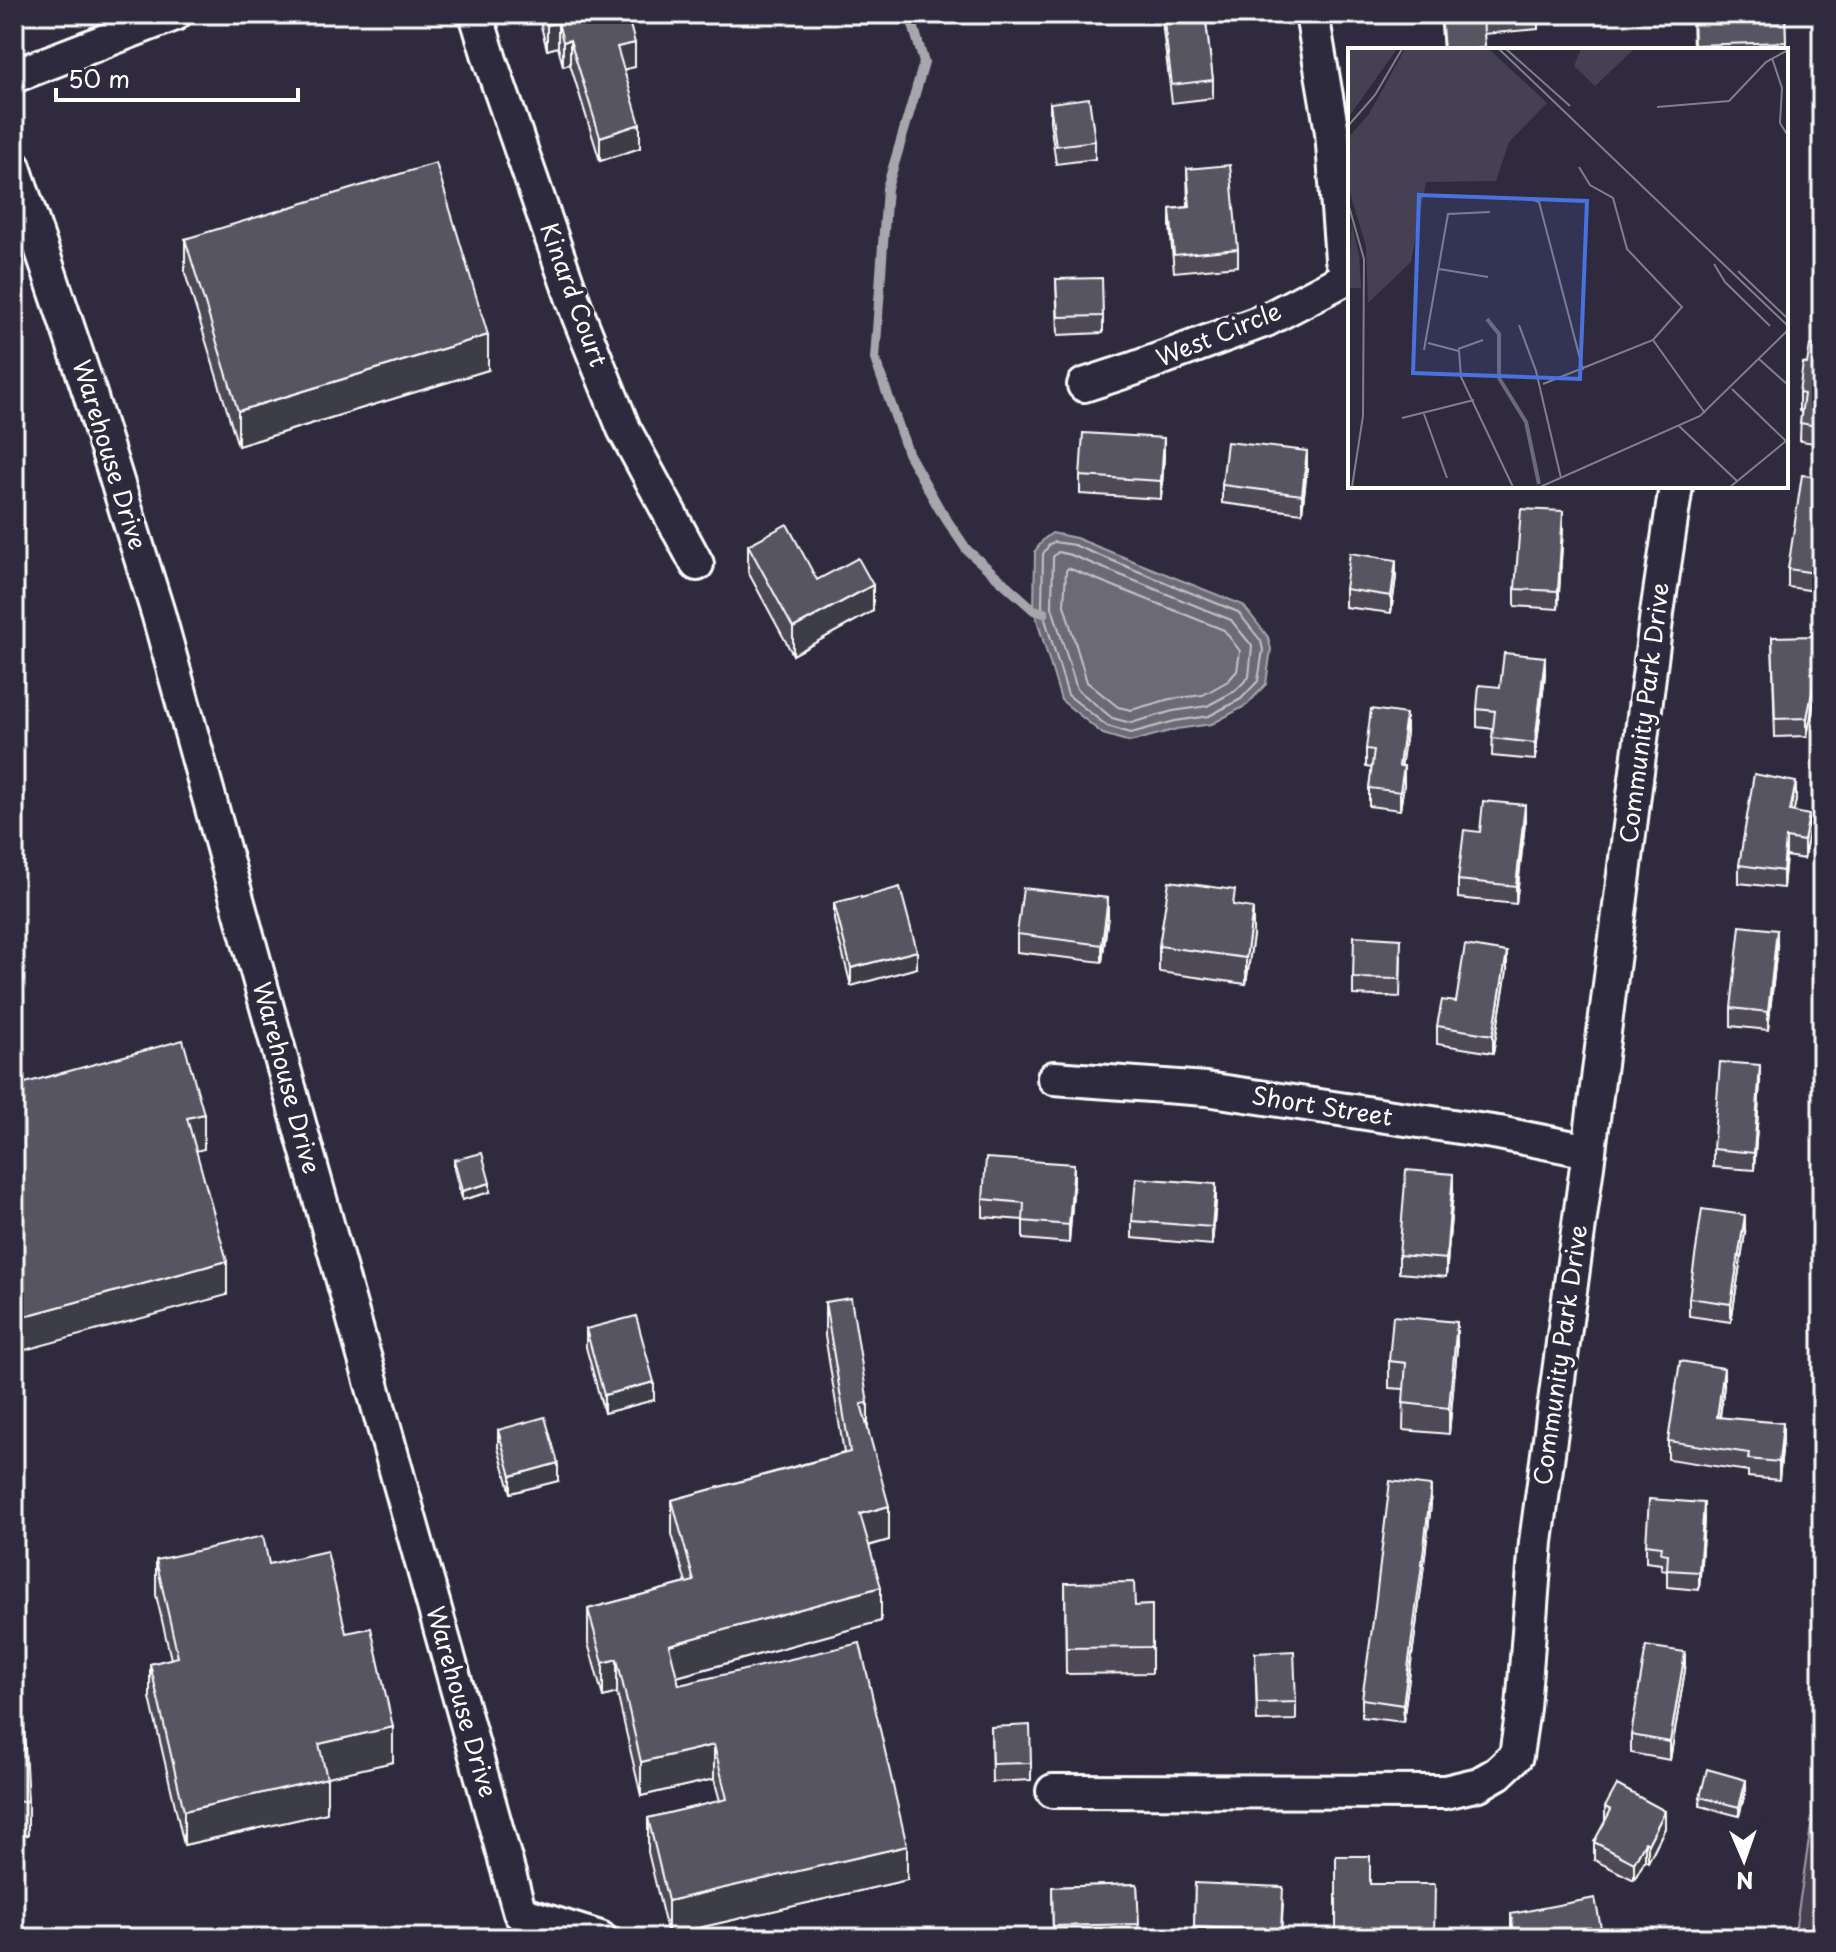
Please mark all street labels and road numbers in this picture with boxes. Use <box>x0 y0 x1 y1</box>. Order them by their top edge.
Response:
street label: Kinard Court <box>532 217 618 372</box>
street label: West Circle <box>1150 292 1286 375</box>
street label: Warehouse Drive <box>65 355 157 554</box>
street label: Community Park Drive <box>1609 580 1677 845</box>
street label: Warehouse Drive <box>245 978 331 1177</box>
street label: Short Street <box>1249 1076 1395 1134</box>
street label: Community Park Drive <box>1523 1222 1595 1487</box>
street label: Warehouse Drive <box>418 1602 507 1801</box>

